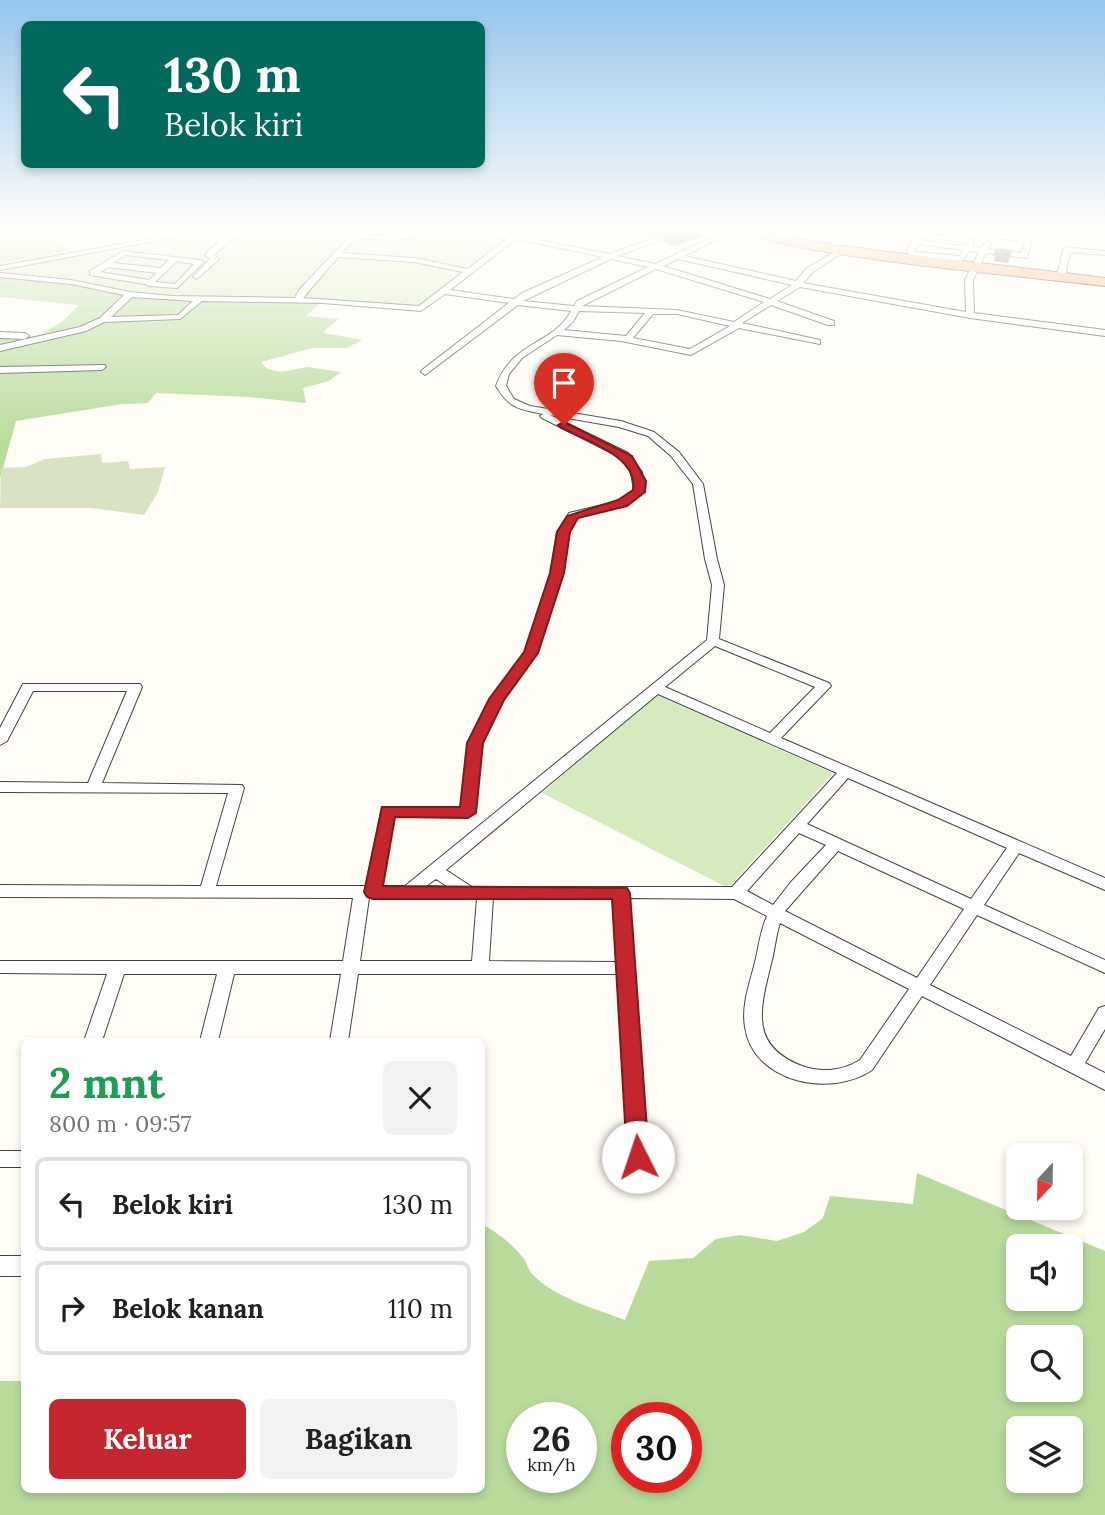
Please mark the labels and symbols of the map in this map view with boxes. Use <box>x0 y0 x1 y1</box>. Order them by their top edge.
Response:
pin <box>534 353 594 425</box>
position arrow <box>601 1120 675 1194</box>
north arrow <box>1006 1143 1083 1220</box>
speed limit sign: 30 <box>611 1402 702 1493</box>

